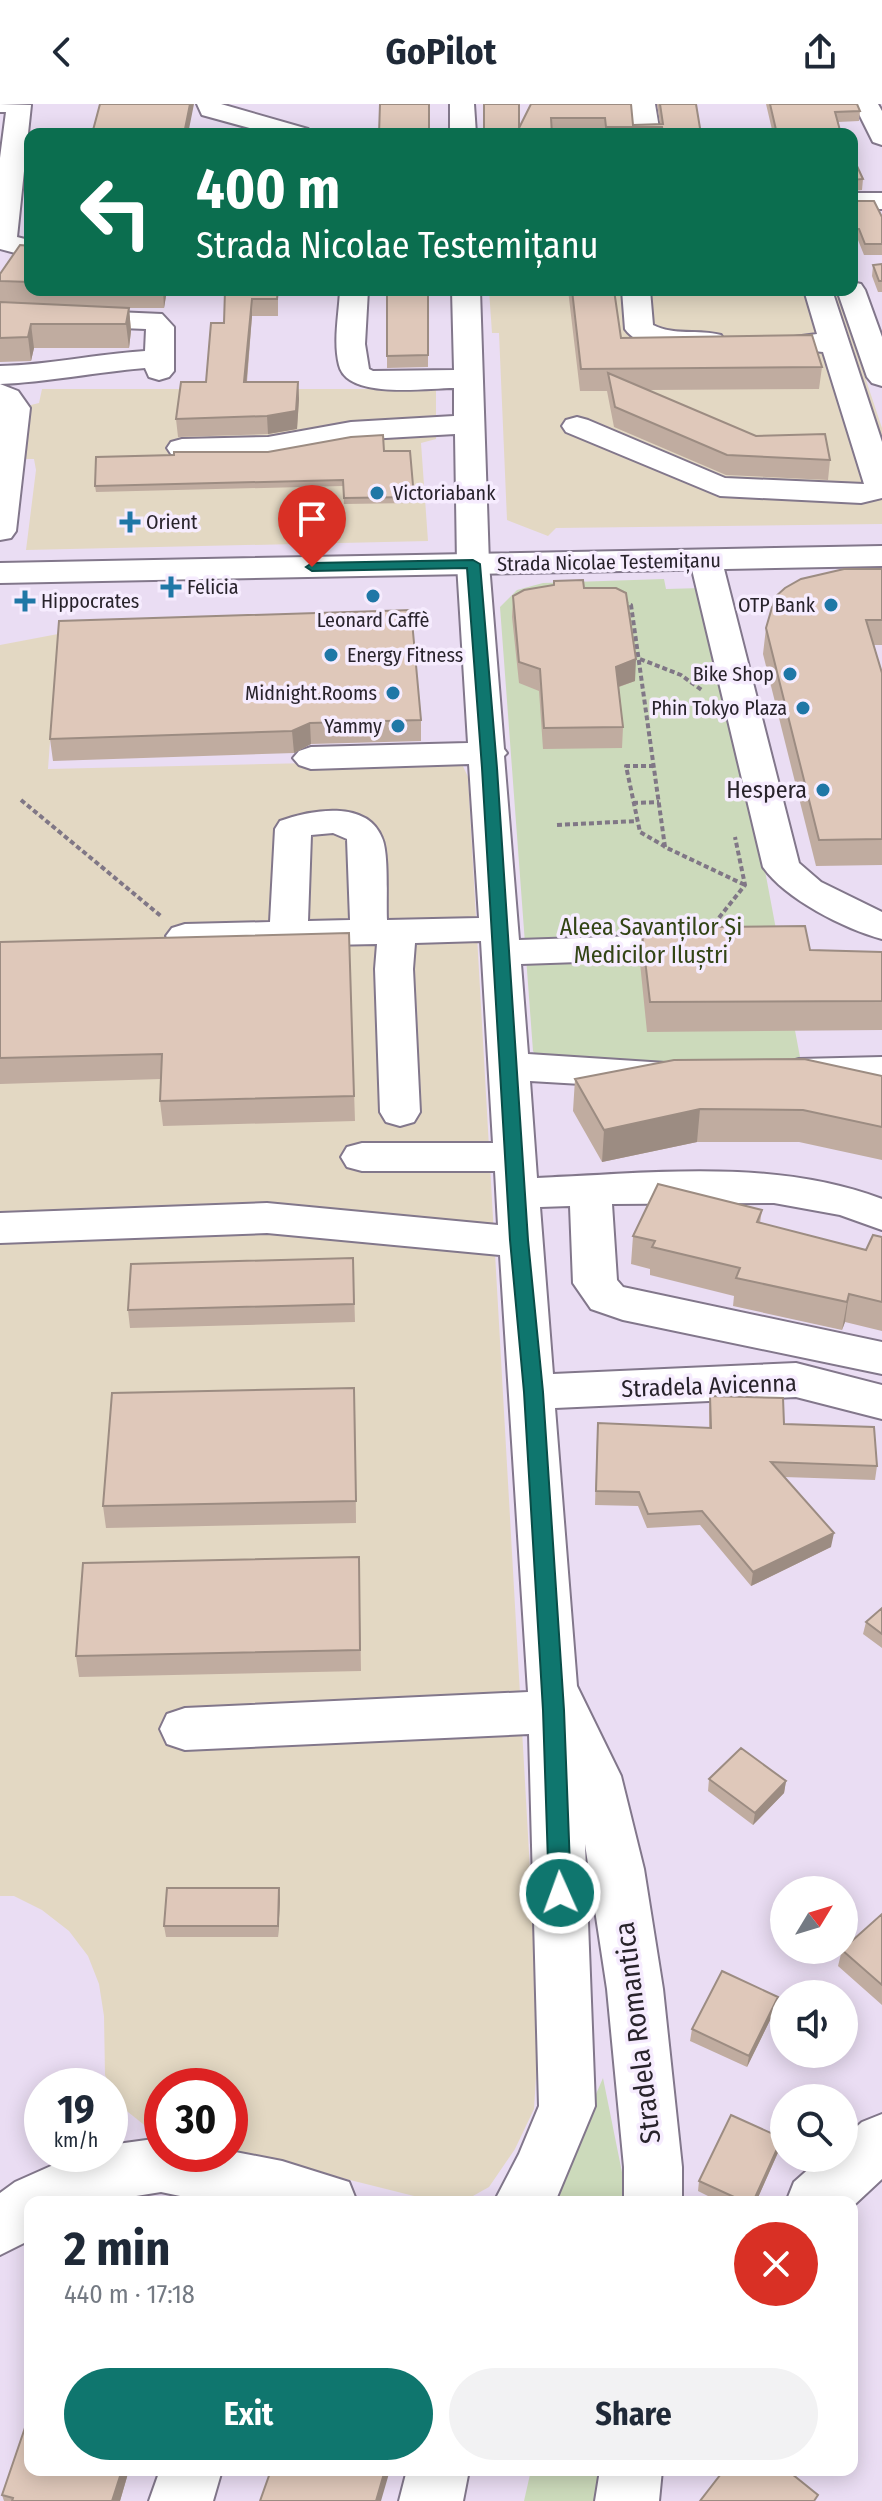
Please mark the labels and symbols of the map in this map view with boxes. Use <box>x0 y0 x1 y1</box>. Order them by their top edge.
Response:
place label: Victoriabank <box>393 481 496 505</box>
marker: Victoriabank <box>368 484 386 502</box>
pin <box>278 485 346 567</box>
place label: Orient <box>146 510 198 534</box>
marker: Orient <box>121 513 139 531</box>
street label: Strada Nicolae Testemițanu <box>497 548 721 577</box>
place label: Felicia <box>187 575 239 599</box>
marker: Felicia <box>162 578 180 596</box>
marker: Leonard Caffè <box>364 587 382 605</box>
place label: Hippocrates <box>41 589 139 613</box>
marker: Hippocrates <box>16 592 34 610</box>
place label: OTP Bank <box>738 593 816 617</box>
marker: OTP Bank <box>822 596 840 614</box>
place label: Leonard Caffè <box>317 608 429 632</box>
place label: Energy Fitness <box>347 643 463 667</box>
marker: Energy Fitness <box>322 646 340 664</box>
place label: Bike Shop <box>693 662 774 686</box>
marker: Bike Shop <box>781 665 799 683</box>
place label: Midnight.Rooms <box>245 681 377 705</box>
marker: Midnight.Rooms <box>384 684 402 702</box>
place label: Phin Tokyo Plaza <box>651 696 787 720</box>
marker: Phin Tokyo Plaza <box>794 699 812 717</box>
place label: Yammy <box>324 714 382 738</box>
marker: Yammy <box>389 717 407 735</box>
place label: Hespera <box>726 776 807 804</box>
marker: Hespera <box>814 781 832 799</box>
park label: Aleea Savanților Și Medicilor Iluștri <box>560 913 742 970</box>
street label: Stradela Avicenna <box>621 1369 797 1403</box>
position arrow <box>518 1851 602 1935</box>
north arrow <box>770 1876 858 1964</box>
street label: Stradela Romantica <box>608 1920 667 2146</box>
speed limit sign: 30 <box>144 2068 248 2172</box>

